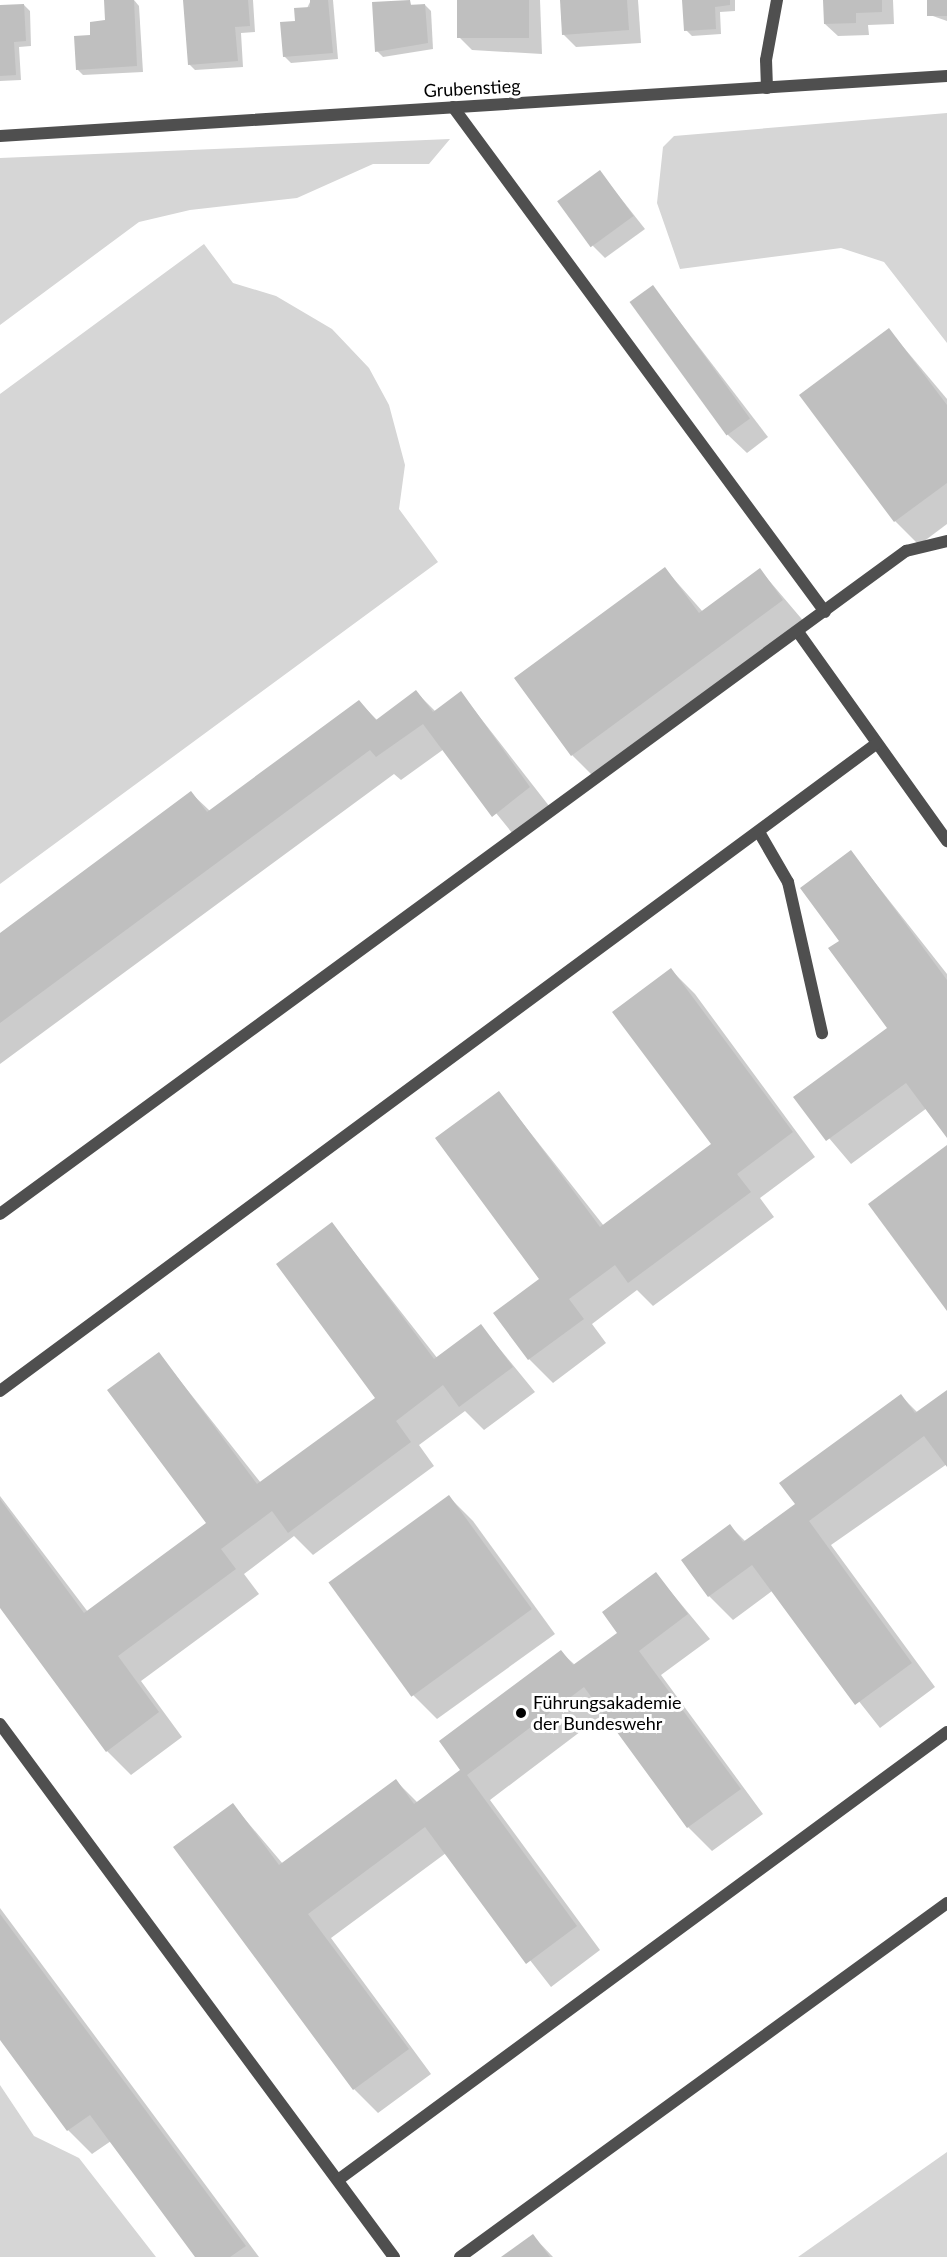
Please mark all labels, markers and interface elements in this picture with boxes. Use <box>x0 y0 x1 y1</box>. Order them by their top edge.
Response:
street label: Grubenstieg <box>423 75 521 101</box>
place label: Führungsakademie der Bundeswehr <box>533 1692 682 1734</box>
marker: Führungsakademie der Bundeswehr <box>514 1706 528 1720</box>

